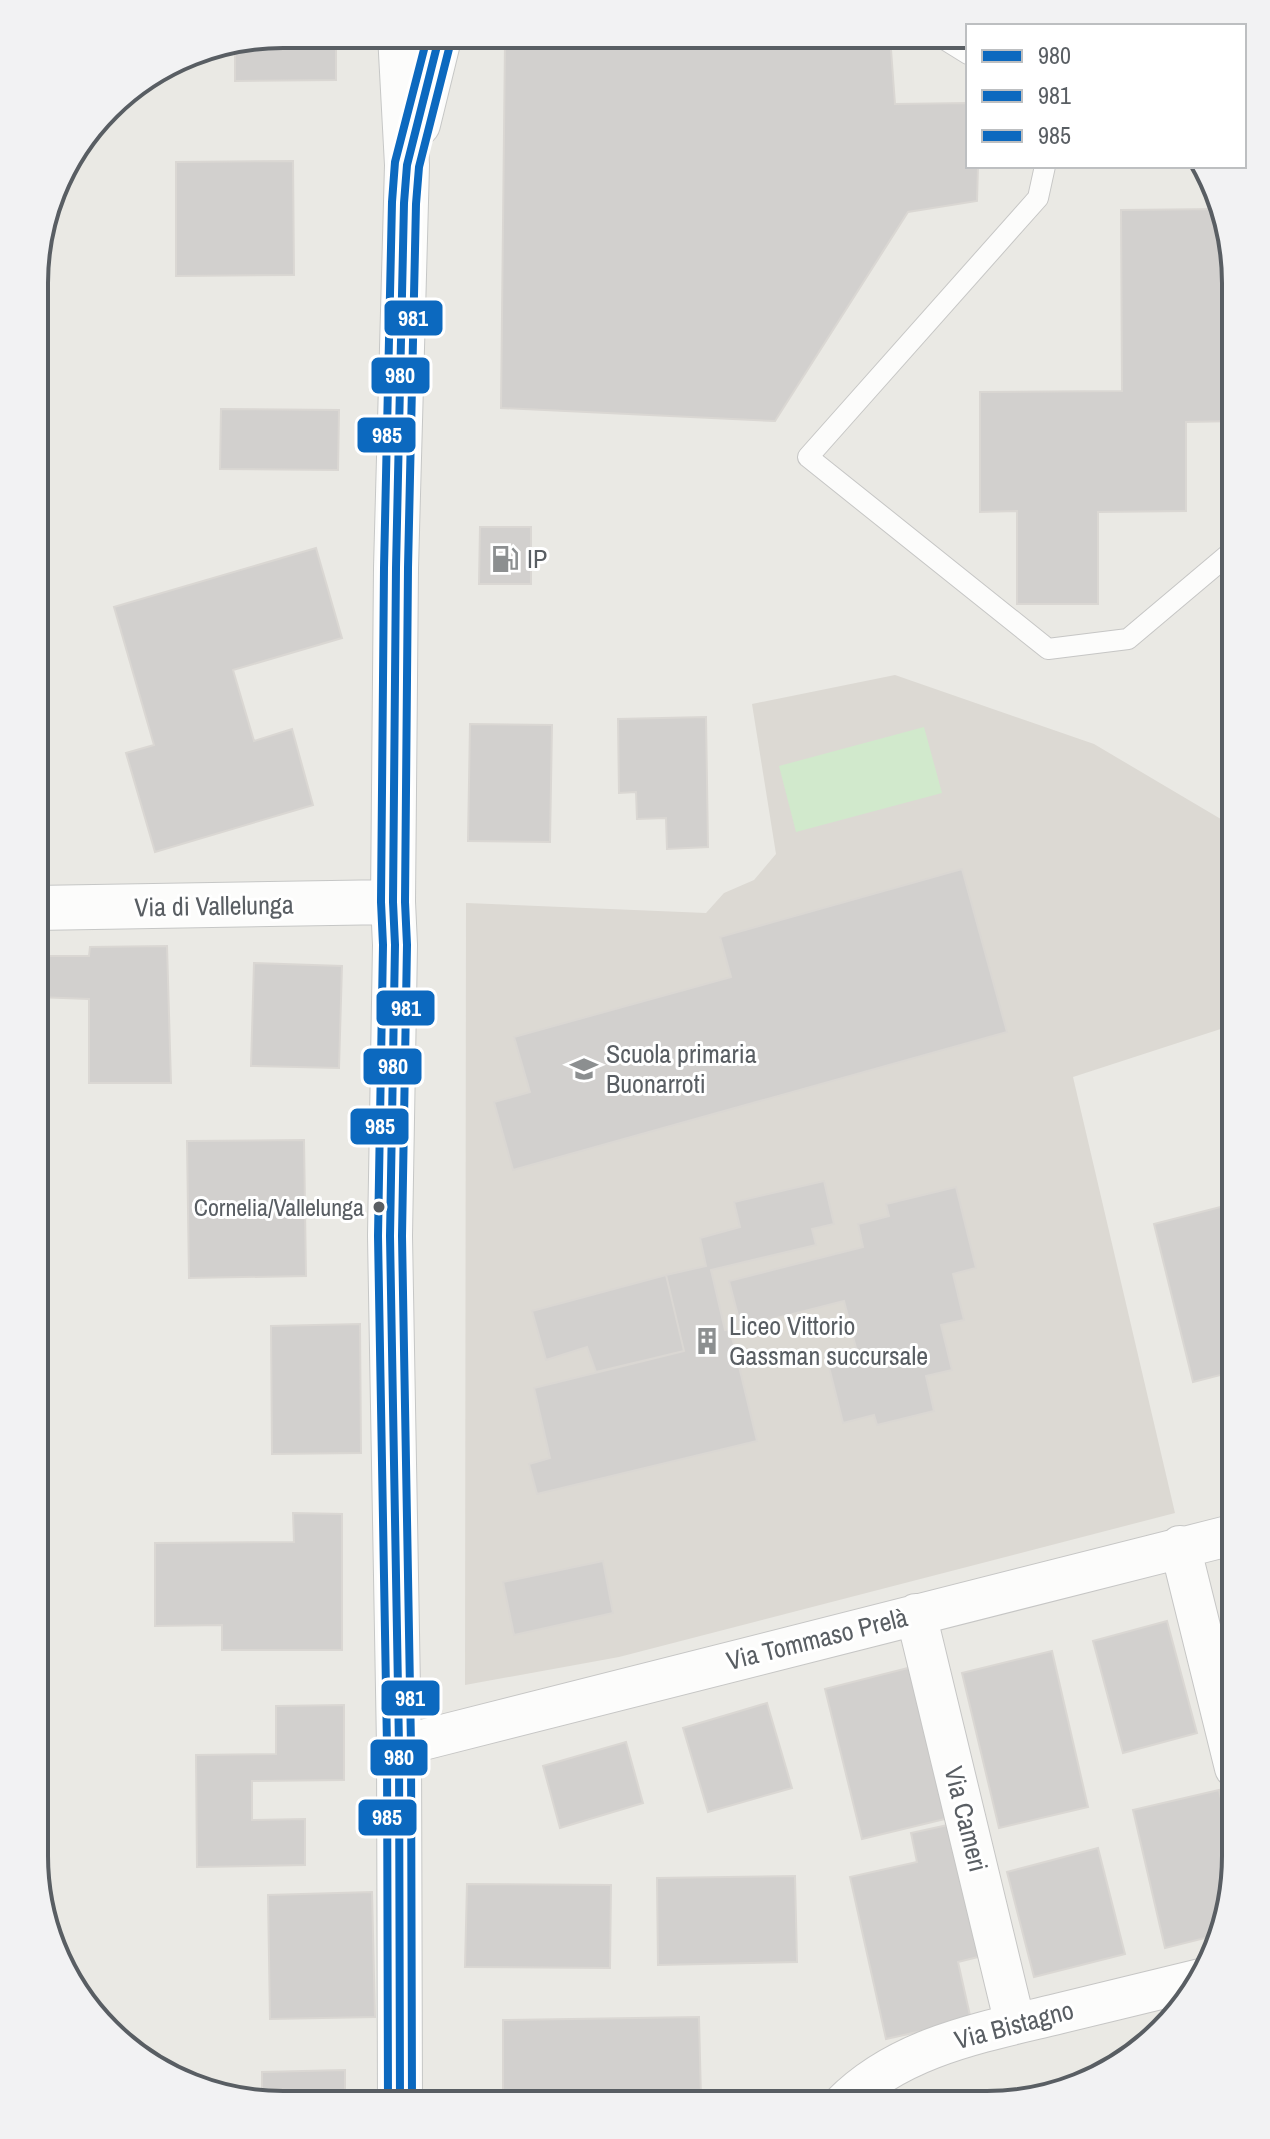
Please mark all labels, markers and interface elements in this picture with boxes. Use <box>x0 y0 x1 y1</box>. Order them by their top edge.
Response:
legend <box>966 24 1246 168</box>
text: 980 <box>1038 39 1071 71</box>
text: 981 <box>1038 79 1071 111</box>
text: 985 <box>1038 119 1071 151</box>
line badge: 981 <box>383 299 444 337</box>
text: 981 <box>398 303 429 333</box>
line badge: 980 <box>370 356 431 395</box>
text: 980 <box>385 360 415 390</box>
line badge: 985 <box>356 416 417 454</box>
text: 985 <box>372 420 402 450</box>
place label: IP <box>527 541 547 576</box>
fuel station icon: IP <box>490 544 520 574</box>
street label: Via di Vallelunga <box>134 887 294 924</box>
line badge: 981 <box>375 989 436 1027</box>
text: 981 <box>391 993 422 1023</box>
place label: Scuola primaria Buonarroti <box>606 1036 757 1101</box>
line badge: 980 <box>362 1047 423 1086</box>
text: 980 <box>378 1051 408 1081</box>
school or university icon: Scuola primaria Buonarroti <box>569 1054 599 1084</box>
line badge: 985 <box>349 1107 410 1146</box>
text: 985 <box>365 1111 395 1141</box>
place label: Cornelia/Vallelunga <box>194 1191 364 1223</box>
marker: Cornelia/Vallelunga <box>371 1199 387 1215</box>
place label: Liceo Vittorio Gassman succursale <box>729 1308 928 1373</box>
building icon: Liceo Vittorio Gassman succursale <box>692 1326 722 1356</box>
street label: Via Tommaso Prelà <box>723 1599 911 1678</box>
line badge: 981 <box>380 1679 441 1717</box>
text: 981 <box>395 1683 426 1713</box>
line badge: 980 <box>369 1738 429 1777</box>
text: 980 <box>384 1742 414 1772</box>
street label: Via Cameri <box>937 1763 996 1875</box>
line badge: 985 <box>357 1798 418 1837</box>
text: 985 <box>372 1802 402 1832</box>
street label: Via Bistagno <box>951 1992 1077 2057</box>

